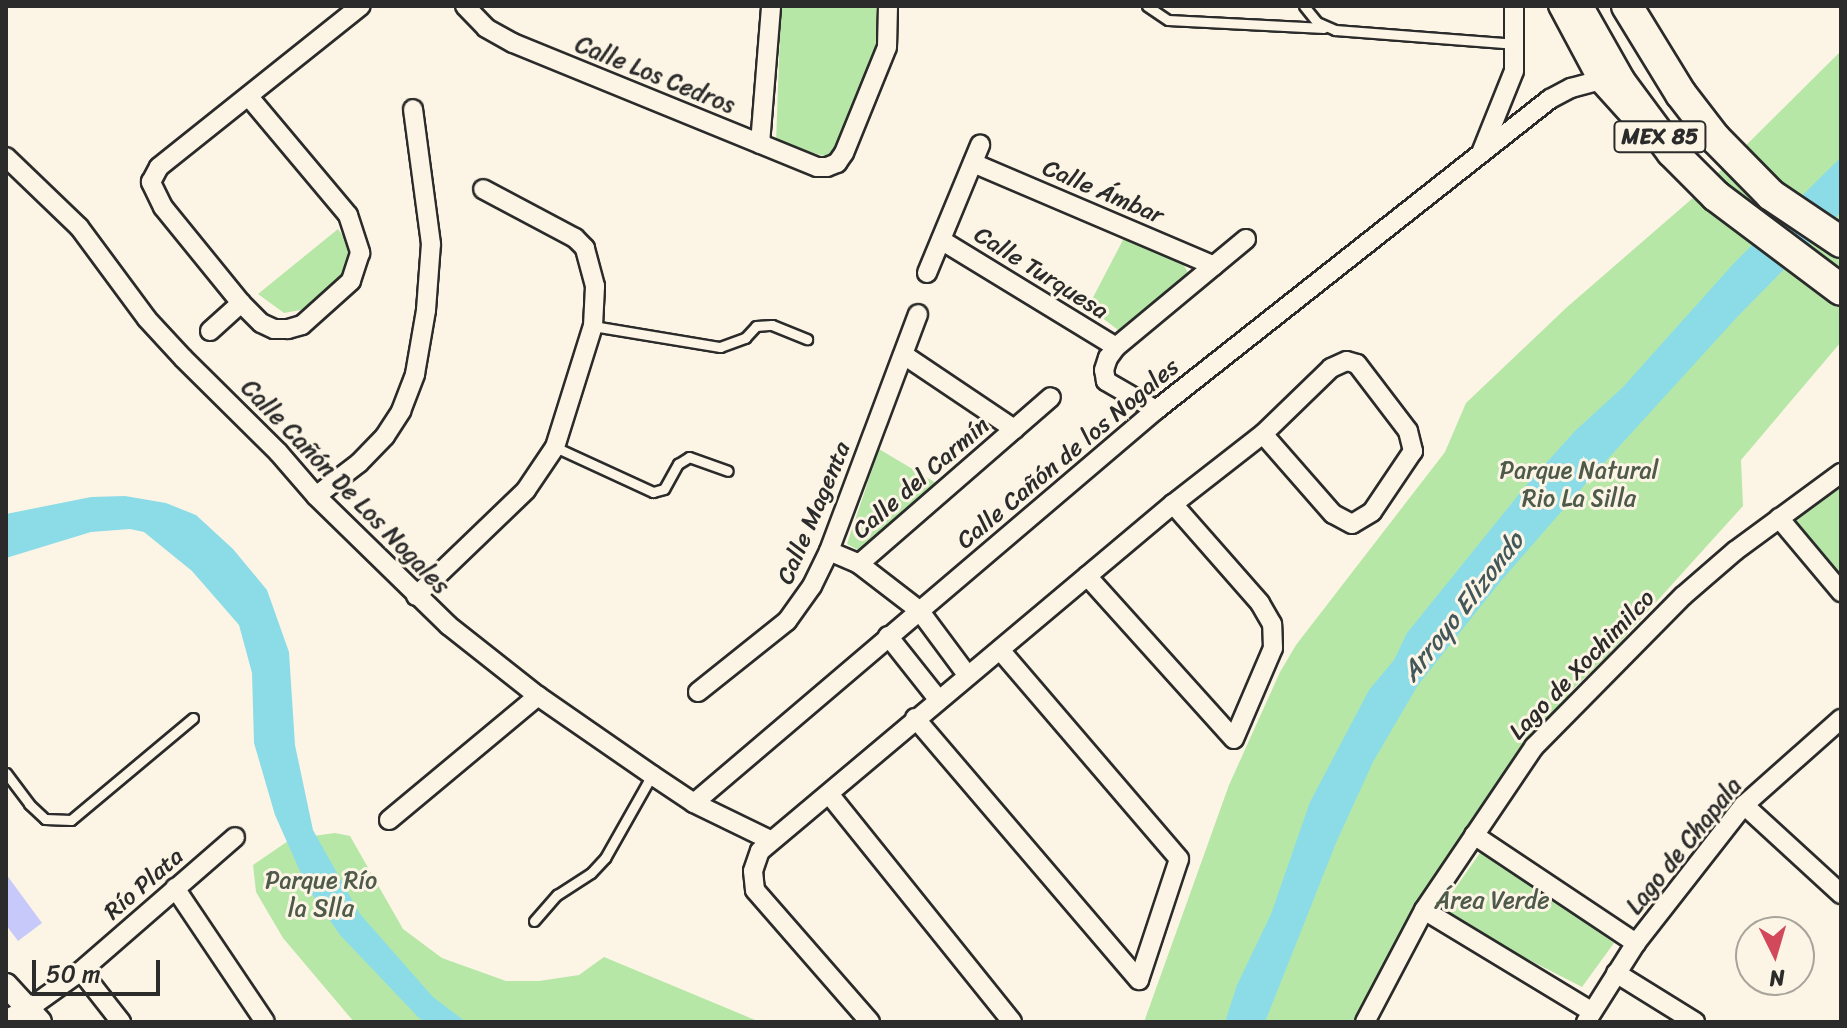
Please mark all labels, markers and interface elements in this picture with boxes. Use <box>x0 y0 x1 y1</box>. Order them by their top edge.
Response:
street label: Calle Los Cedros <box>570 29 740 121</box>
road number: MEX 85 <box>1612 119 1708 155</box>
street label: Calle Ámbar <box>1038 154 1168 230</box>
street label: Calle Turquesa <box>969 221 1113 325</box>
street label: Calle Cañón de los Nogales <box>952 353 1184 555</box>
street label: Calle Cañón De Los Nogales <box>236 374 454 600</box>
street label: Calle del Carmín <box>847 411 995 545</box>
street label: Calle Magenta <box>771 438 857 588</box>
park label: Parque Natural Rio La Silla <box>1499 457 1659 513</box>
water label: Arroyo Elizondo <box>1395 526 1531 688</box>
street label: Lago de Xochimilco <box>1503 584 1661 746</box>
street label: Lago de Chapala <box>1620 772 1748 920</box>
street label: Río Plata <box>98 842 190 926</box>
park label: Parque Río la Slla <box>265 867 377 923</box>
park label: Área Verde <box>1434 887 1550 915</box>
north arrow <box>1735 916 1815 996</box>
scale bar <box>36 944 164 994</box>
text: 50 m <box>46 953 101 995</box>
text: N <box>1768 958 1786 999</box>

